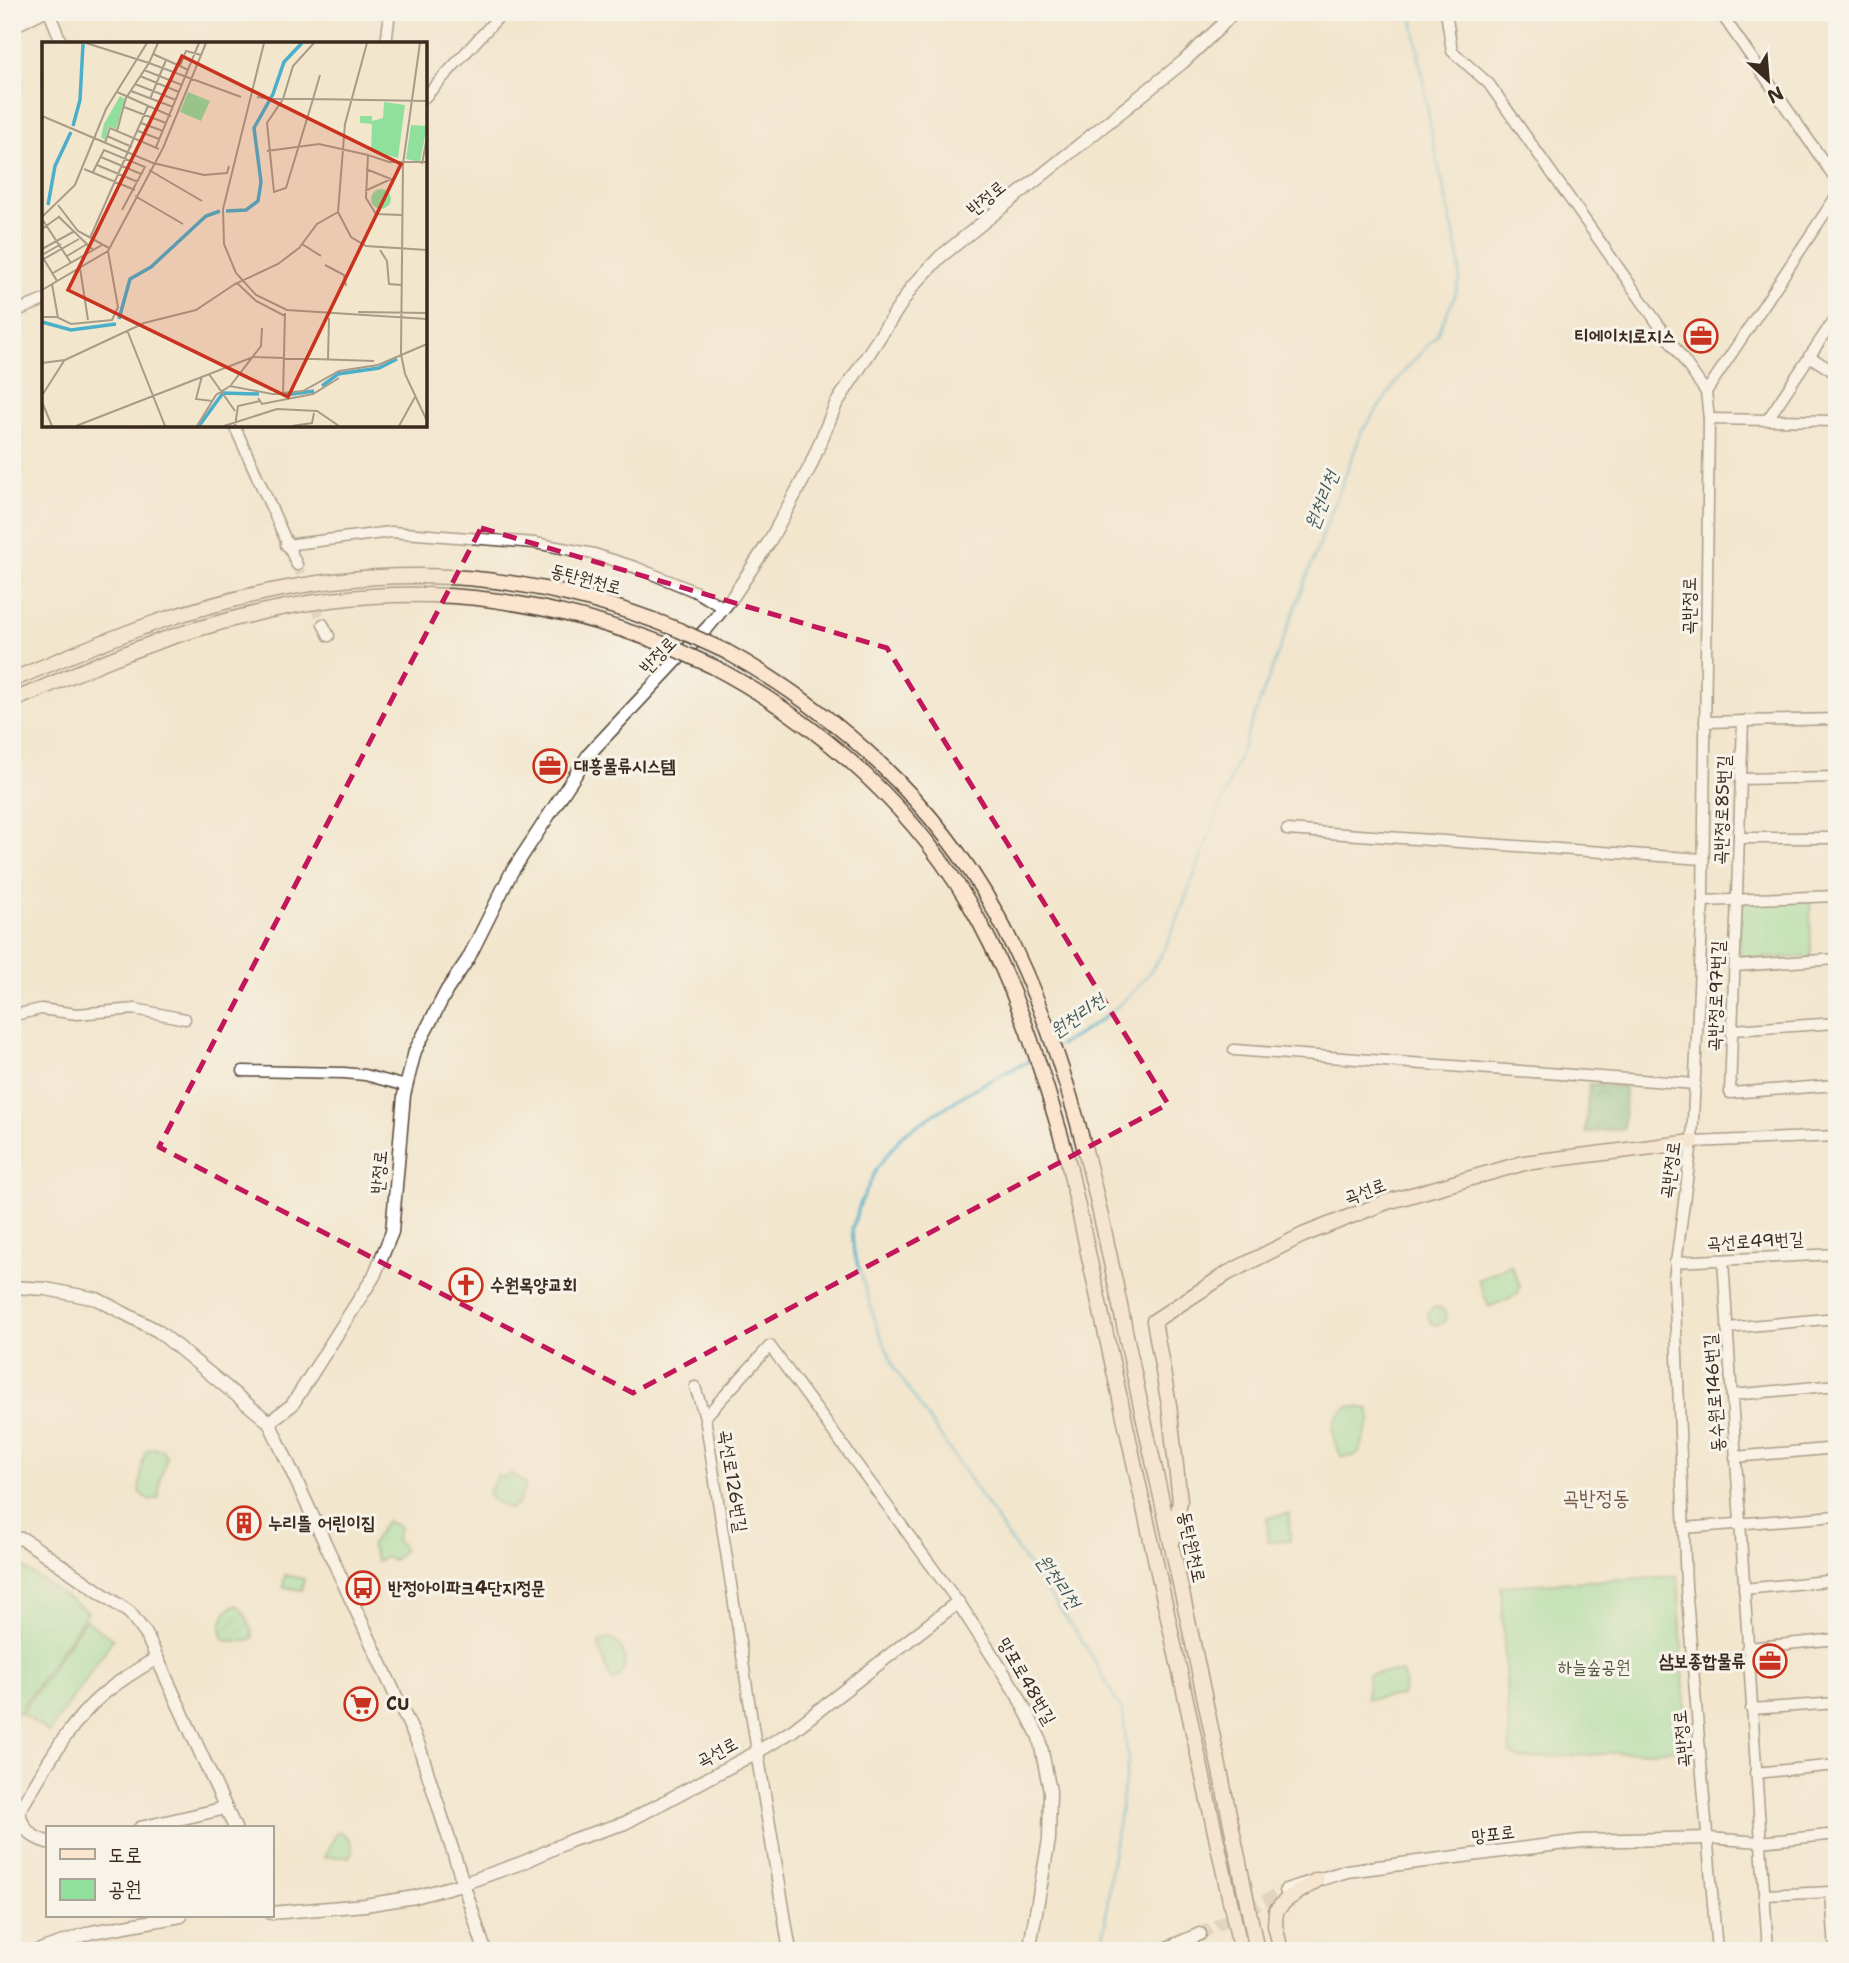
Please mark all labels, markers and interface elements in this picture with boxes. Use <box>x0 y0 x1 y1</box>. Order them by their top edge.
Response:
inset map <box>42 42 427 427</box>
north arrow <box>1734 46 1804 116</box>
text: N <box>1763 80 1787 109</box>
street label: 반정로 <box>962 175 1010 221</box>
office icon: 티에이치로지스 <box>1682 317 1720 355</box>
place label: 티에이치로지스 <box>1575 324 1676 348</box>
water label: 원천리천 <box>1299 466 1345 533</box>
street label: 동탄원천로 <box>548 558 624 600</box>
street label: 곡반정로 <box>1676 577 1702 635</box>
street label: 반정로 <box>634 631 682 679</box>
office icon: 대흥물류시스템 <box>531 747 569 785</box>
place label: 대흥물류시스템 <box>574 754 675 778</box>
street label: 곡반정로85번길 <box>1708 754 1736 865</box>
street label: 곡반정로97번길 <box>1702 940 1730 1052</box>
water label: 원천리천 <box>1045 987 1111 1043</box>
street label: 곡반정로 <box>1654 1140 1686 1200</box>
street label: 반정로 <box>365 1149 393 1195</box>
street label: 곡선로 <box>1340 1172 1390 1210</box>
street label: 곡선로49번길 <box>1706 1226 1804 1256</box>
church icon: 수원목양교회 <box>447 1266 485 1304</box>
place label: 수원목양교회 <box>490 1273 577 1297</box>
street label: 동수원로146번길 <box>1698 1333 1730 1453</box>
street label: 곡선로126번길 <box>713 1428 753 1534</box>
district label: 곡반정동 <box>1562 1484 1630 1512</box>
building icon: 누리뜰 어린이집 <box>225 1504 263 1542</box>
street label: 동탄원천로 <box>1173 1509 1211 1585</box>
place label: 누리뜰 어린이집 <box>268 1511 376 1535</box>
water label: 원천리천 <box>1031 1549 1087 1615</box>
bus stop icon: 반정아이파크4단지정문 <box>344 1569 382 1607</box>
place label: 반정아이파크4단지정문 <box>388 1576 545 1600</box>
street label: 망포로48번길 <box>992 1633 1062 1730</box>
office icon: 삼보종합물류 <box>1751 1642 1789 1680</box>
place label: 삼보종합물류 <box>1659 1649 1746 1673</box>
park label: 하늘숲공원 <box>1558 1655 1630 1679</box>
supermarket icon: CU <box>342 1685 380 1723</box>
place label: CU <box>386 1692 409 1716</box>
street label: 곡반정로 <box>1668 1709 1696 1769</box>
street label: 곡선로 <box>692 1731 742 1773</box>
street label: 망포로 <box>1470 1819 1516 1849</box>
legend <box>46 1826 273 1918</box>
text: 도로 <box>108 1841 142 1869</box>
text: 공원 <box>108 1875 142 1903</box>

